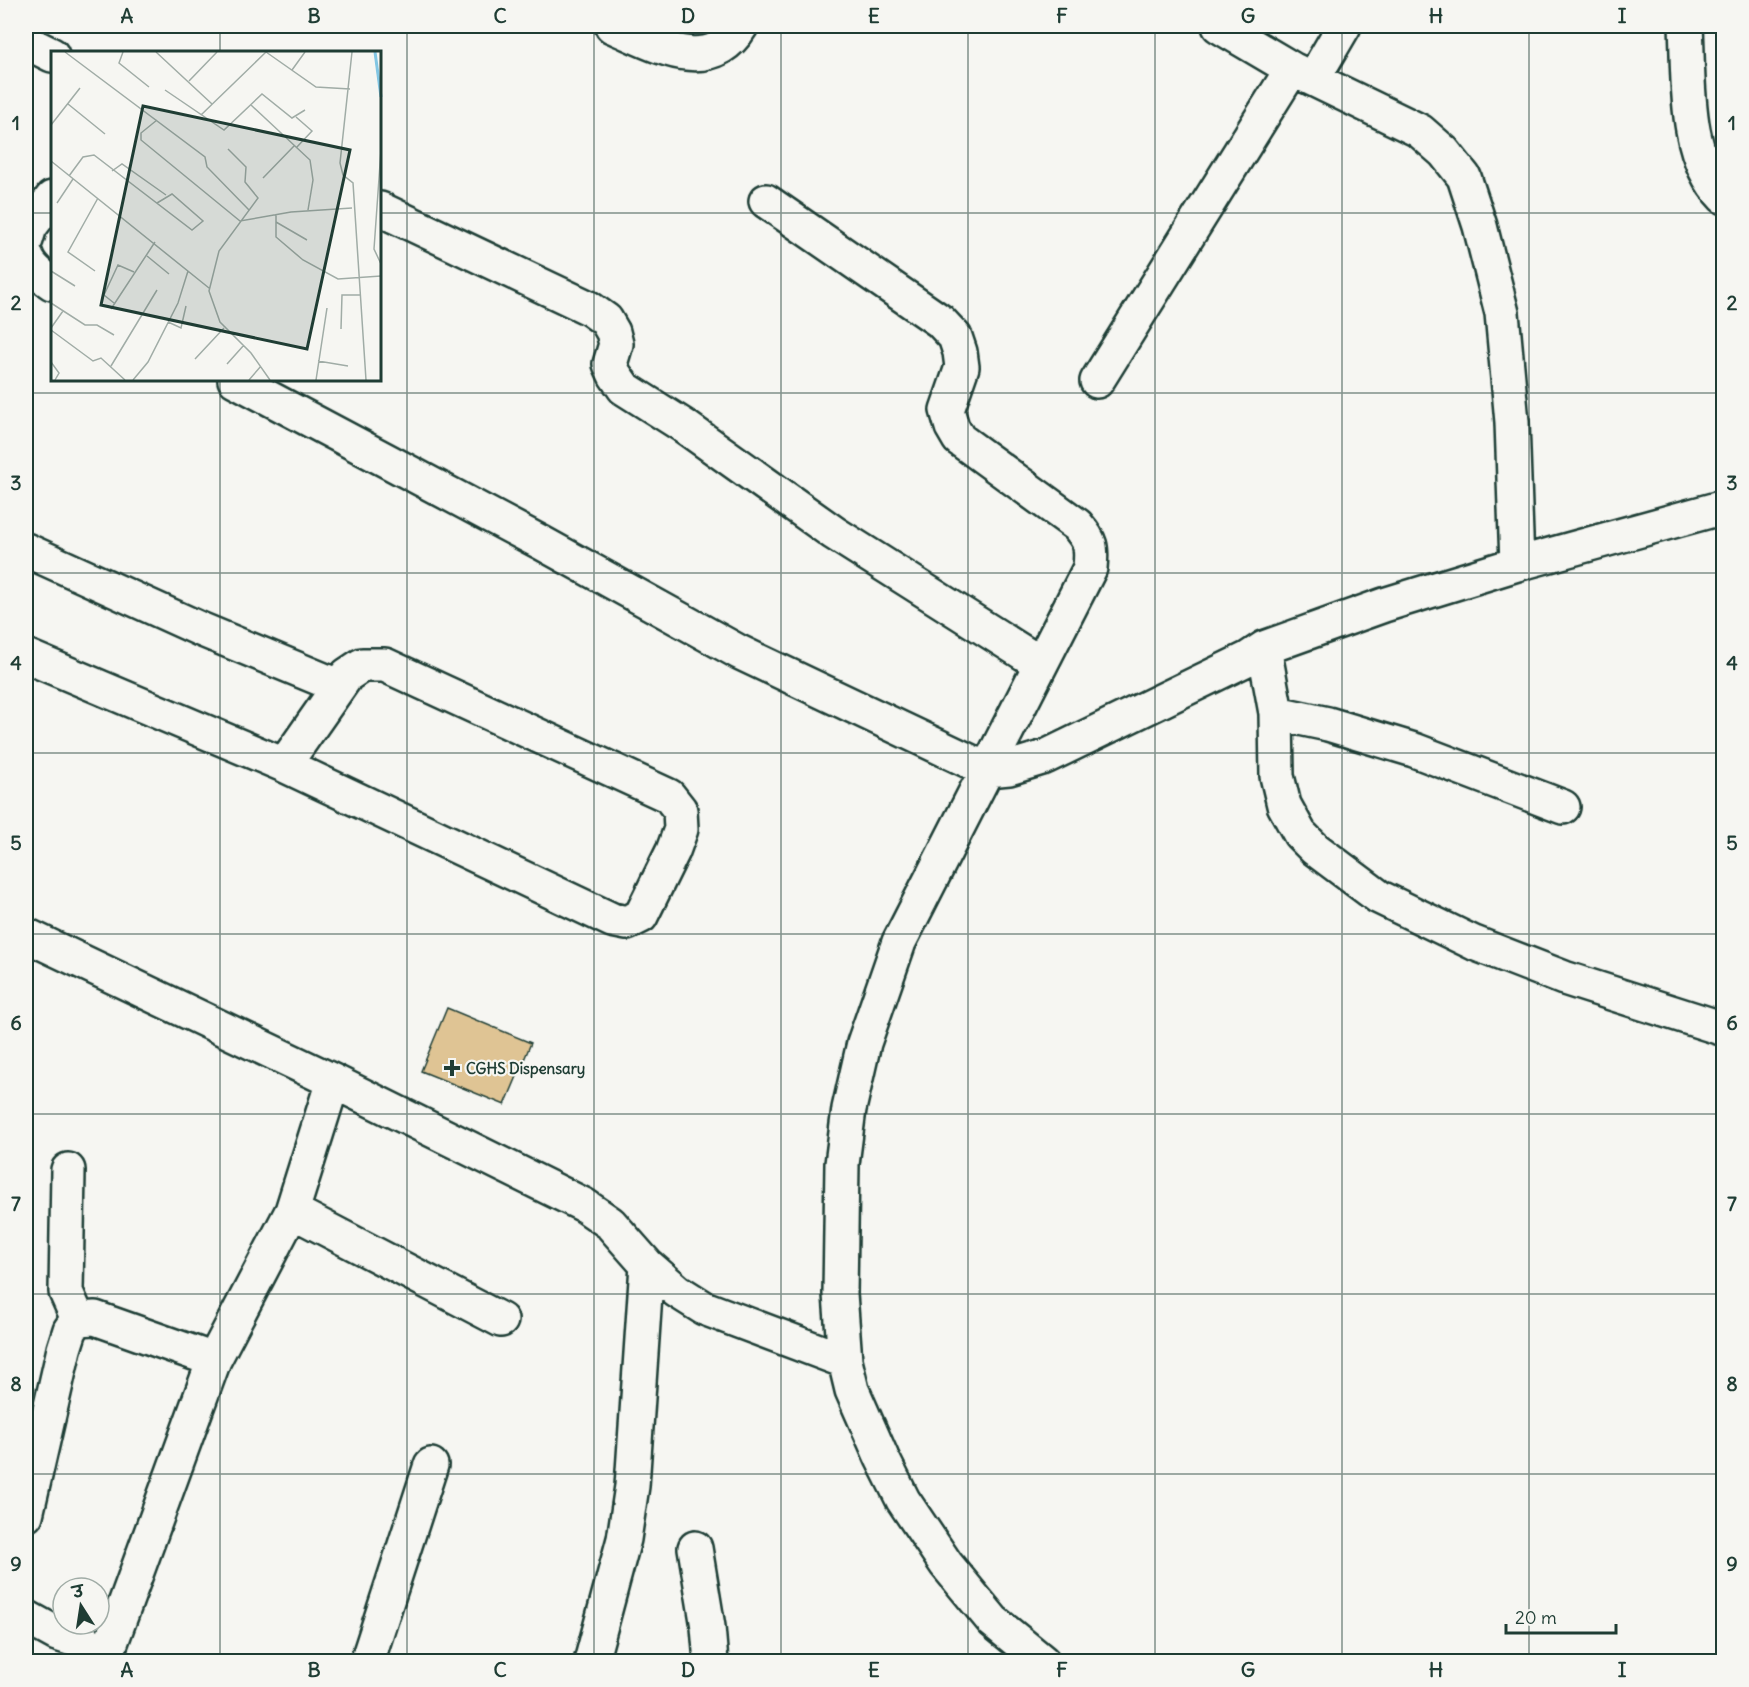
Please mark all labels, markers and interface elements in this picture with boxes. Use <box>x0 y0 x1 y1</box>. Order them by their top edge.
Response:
text: A <box>121 3 134 28</box>
text: B <box>307 3 321 28</box>
text: C <box>493 3 507 28</box>
text: D <box>681 3 695 28</box>
text: E <box>868 3 880 28</box>
text: F <box>1056 3 1068 28</box>
text: G <box>1241 3 1255 28</box>
text: H <box>1429 3 1443 28</box>
text: I <box>1618 3 1627 28</box>
inset map <box>51 51 381 381</box>
text: 1 <box>12 110 20 135</box>
text: 1 <box>1728 110 1736 135</box>
text: 2 <box>11 290 22 315</box>
text: 2 <box>1727 290 1738 315</box>
text: 3 <box>10 470 22 495</box>
text: 3 <box>1726 470 1738 495</box>
text: 4 <box>10 650 22 675</box>
text: 4 <box>1726 650 1738 675</box>
text: 5 <box>10 830 22 855</box>
text: 5 <box>1726 830 1738 855</box>
text: 6 <box>10 1010 22 1035</box>
text: 6 <box>1726 1010 1738 1035</box>
marker: CGHS Dispensary <box>443 1059 461 1077</box>
place label: CGHS Dispensary <box>466 1059 585 1079</box>
text: 7 <box>11 1191 21 1216</box>
text: 7 <box>1727 1191 1737 1216</box>
text: 8 <box>10 1371 22 1396</box>
text: 8 <box>1726 1371 1738 1396</box>
text: 9 <box>10 1551 22 1576</box>
text: 9 <box>1726 1551 1738 1576</box>
north arrow <box>51 1576 111 1636</box>
text: उ <box>69 1580 86 1603</box>
scale bar <box>1506 1597 1616 1635</box>
text: 20 m <box>1515 1606 1557 1629</box>
text: A <box>121 1657 134 1682</box>
text: B <box>307 1657 321 1682</box>
text: C <box>493 1657 507 1682</box>
text: D <box>681 1657 695 1682</box>
text: E <box>868 1657 880 1682</box>
text: F <box>1056 1657 1068 1682</box>
text: G <box>1241 1657 1255 1682</box>
text: H <box>1429 1657 1443 1682</box>
text: I <box>1618 1657 1627 1682</box>

